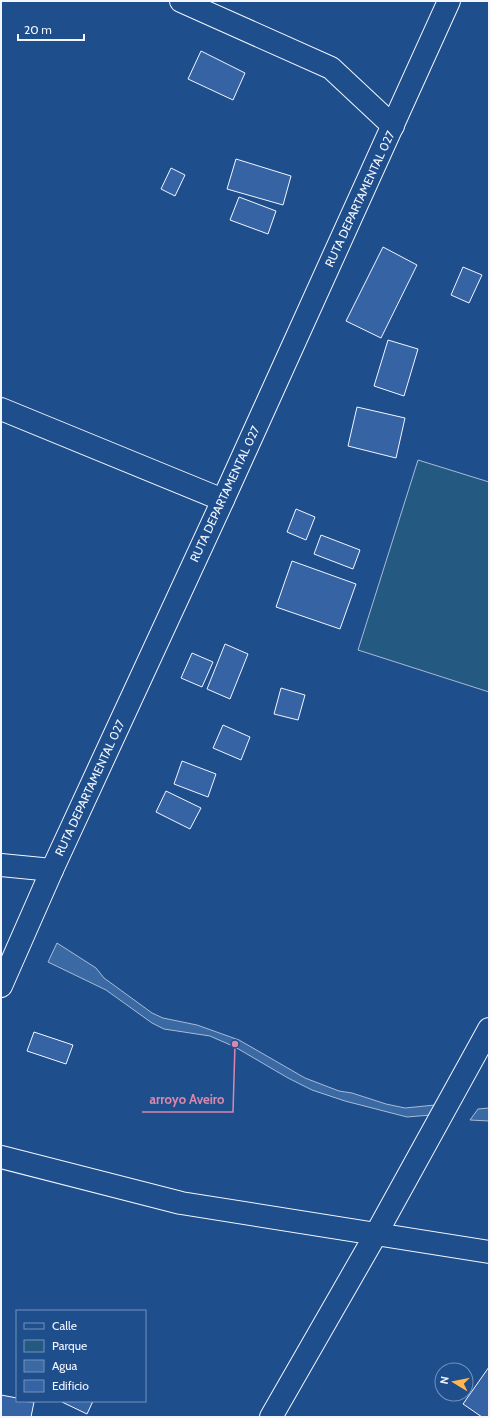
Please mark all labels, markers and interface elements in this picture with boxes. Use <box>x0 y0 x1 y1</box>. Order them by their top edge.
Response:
scale bar <box>18 16 84 42</box>
text: 20 m <box>24 22 52 37</box>
street label: RUTA DEPARTAMENTAL 027 <box>321 128 398 269</box>
street label: RUTA DEPARTAMENTAL 027 <box>186 423 263 564</box>
street label: RUTA DEPARTAMENTAL 027 <box>51 717 128 858</box>
callout: arroyo Aveiro <box>142 1087 233 1112</box>
text: arroyo Aveiro <box>150 1091 225 1107</box>
legend <box>16 1310 146 1402</box>
text: Calle <box>52 1318 77 1333</box>
text: Parque <box>52 1338 87 1353</box>
text: Agua <box>52 1358 78 1373</box>
north arrow <box>434 1362 474 1402</box>
text: N <box>437 1375 452 1385</box>
text: Edificio <box>52 1378 89 1393</box>

